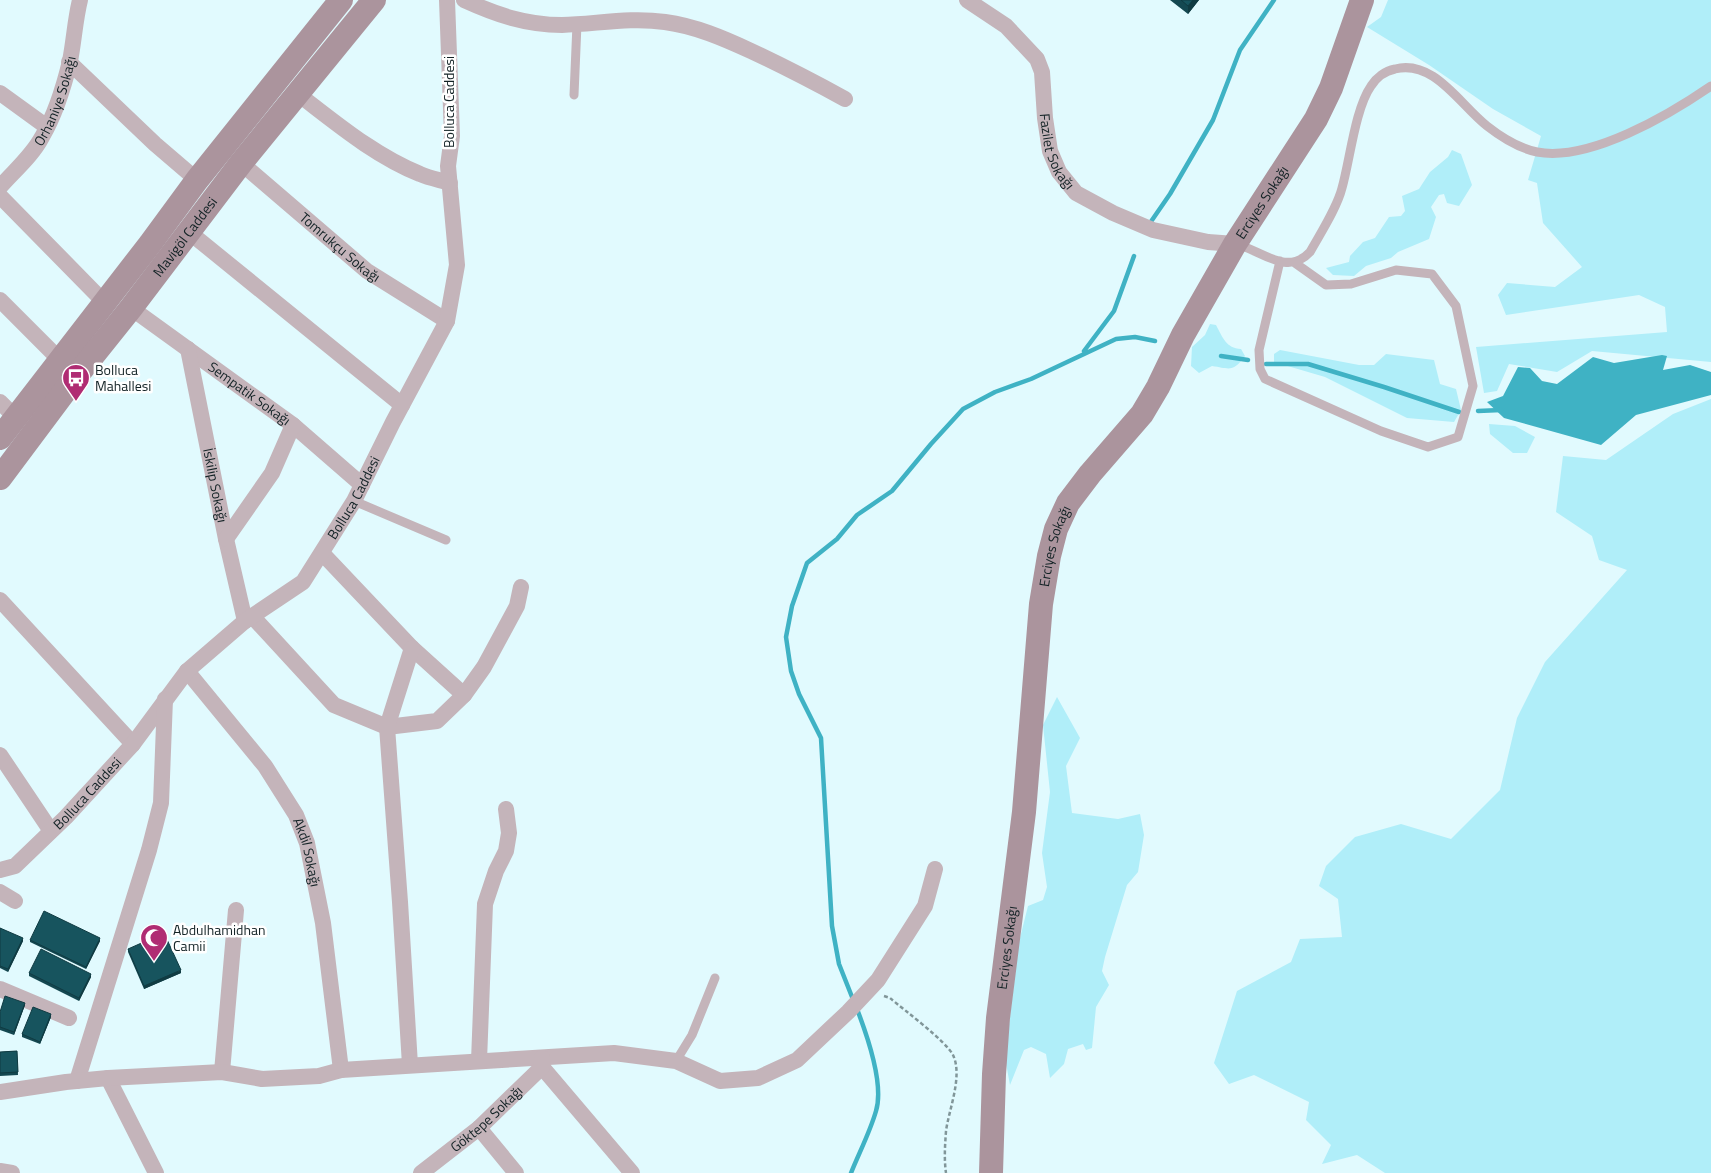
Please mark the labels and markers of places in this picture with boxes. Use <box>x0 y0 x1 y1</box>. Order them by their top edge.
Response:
place label: Bolluca Mahallesi <box>95 359 151 396</box>
bus stop icon: Bolluca Mahallesi <box>61 363 91 402</box>
place label: Abdulhamidhan Camii <box>173 919 266 956</box>
mosque icon: Abdulhamidhan Camii <box>139 923 169 962</box>

